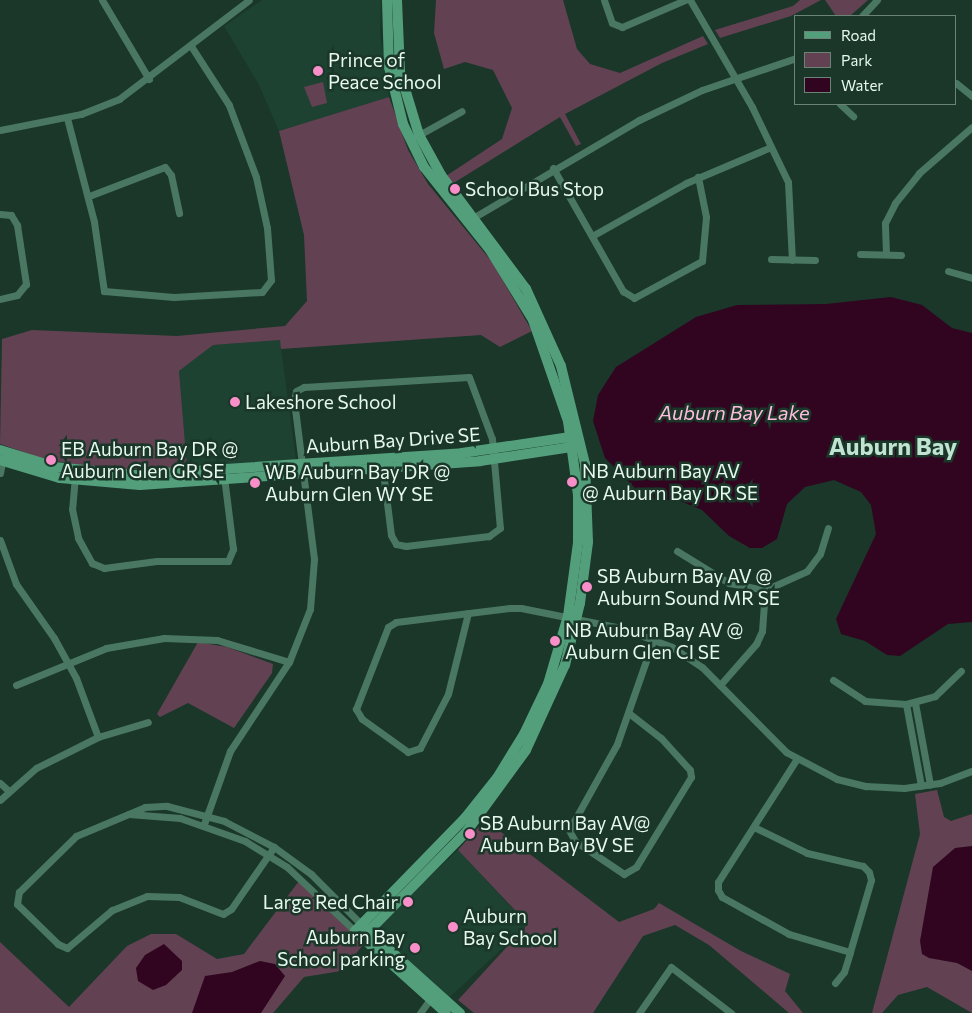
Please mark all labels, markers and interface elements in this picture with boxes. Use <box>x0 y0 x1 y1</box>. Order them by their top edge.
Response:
legend <box>794 15 957 105</box>
text: Road <box>841 26 876 44</box>
place label: Prince of Peace School <box>328 49 442 93</box>
text: Park <box>841 51 872 69</box>
marker: Prince of Peace School <box>312 65 324 77</box>
text: Water <box>841 76 883 94</box>
place label: School Bus Stop <box>465 178 604 200</box>
marker: School Bus Stop <box>449 183 461 195</box>
place label: Lakeshore School <box>245 391 396 413</box>
marker: Lakeshore School <box>229 396 241 408</box>
water label: Auburn Bay Lake <box>658 400 810 424</box>
street label: Auburn Bay Drive SE <box>305 423 481 457</box>
district label: Auburn Bay <box>829 432 957 460</box>
place label: EB Auburn Bay DR @ Auburn Glen GR SE <box>61 438 238 482</box>
marker: EB Auburn Bay DR @ Auburn Glen GR SE <box>45 454 57 466</box>
place label: NB Auburn Bay AV @ Auburn Bay DR SE <box>582 460 758 504</box>
place label: WB Auburn Bay DR @ Auburn Glen WY SE <box>265 461 450 505</box>
marker: NB Auburn Bay AV @ Auburn Bay DR SE <box>566 476 578 488</box>
marker: WB Auburn Bay DR @ Auburn Glen WY SE <box>249 477 261 489</box>
place label: SB Auburn Bay AV @ Auburn Sound MR SE <box>597 565 780 609</box>
marker: SB Auburn Bay AV @ Auburn Sound MR SE <box>581 581 593 593</box>
place label: NB Auburn Bay AV @ Auburn Glen CI SE <box>565 619 743 663</box>
marker: NB Auburn Bay AV @ Auburn Glen CI SE <box>549 635 561 647</box>
place label: SB Auburn Bay AV@ Auburn Bay BV SE <box>480 812 650 856</box>
marker: SB Auburn Bay AV@ Auburn Bay BV SE <box>464 828 476 840</box>
place label: Large Red Chair <box>263 891 398 913</box>
marker: Large Red Chair <box>402 896 414 908</box>
place label: Auburn Bay School <box>463 905 557 949</box>
marker: Auburn Bay School <box>447 921 459 933</box>
place label: Auburn Bay School parking <box>277 926 405 970</box>
marker: Auburn Bay School parking <box>409 942 421 954</box>

